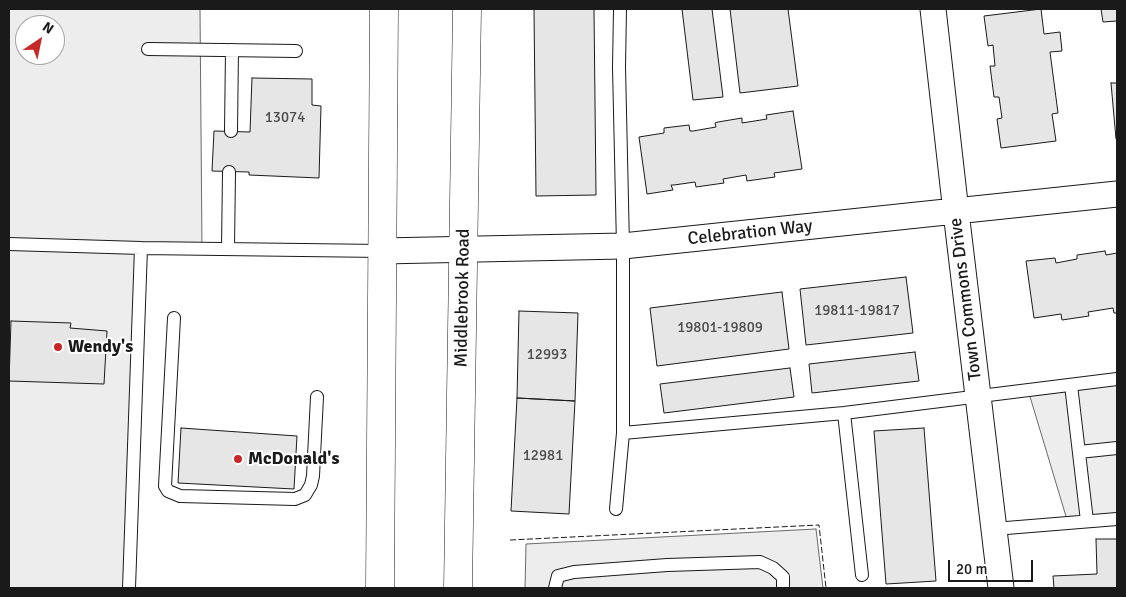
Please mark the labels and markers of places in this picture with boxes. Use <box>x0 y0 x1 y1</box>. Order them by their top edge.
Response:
place label: Wendy's <box>68 336 133 358</box>
marker: Wendy's <box>52 341 64 353</box>
place label: McDonald's <box>248 448 339 470</box>
marker: McDonald's <box>232 453 244 465</box>

